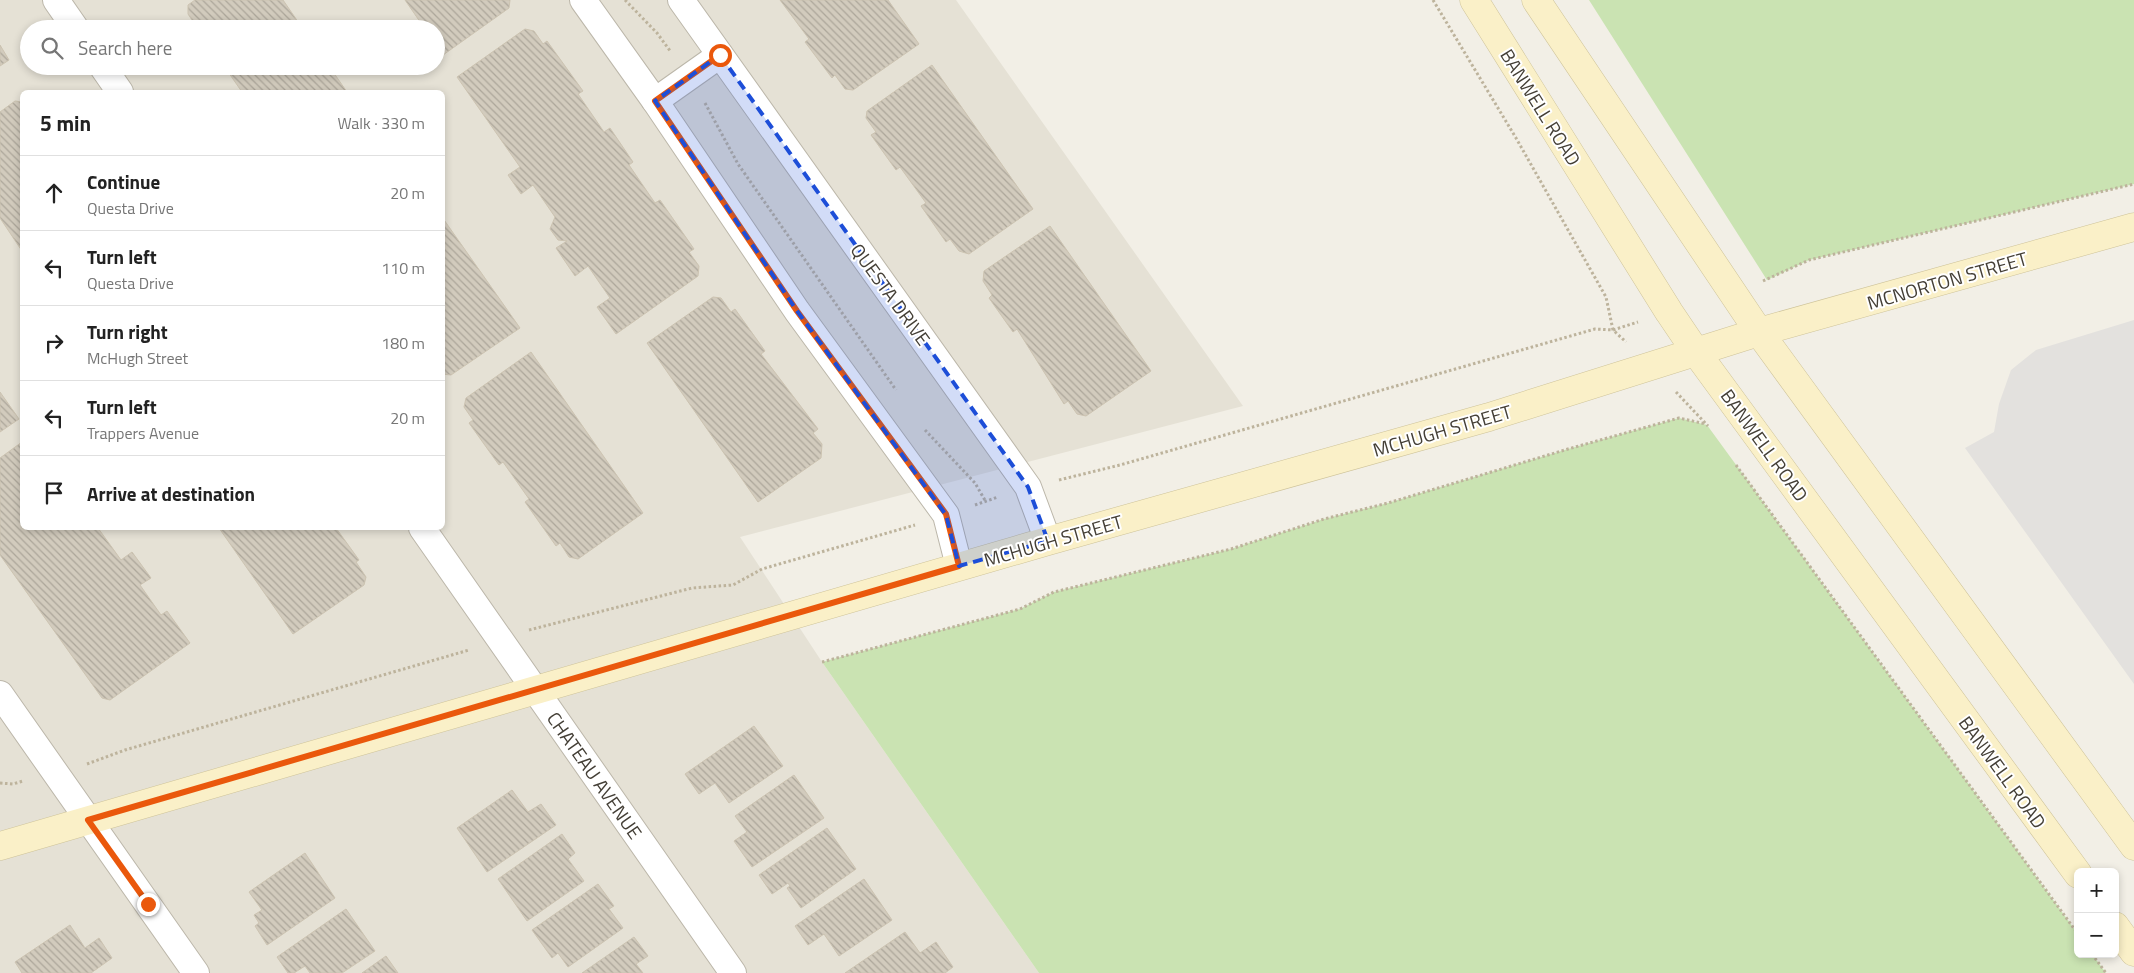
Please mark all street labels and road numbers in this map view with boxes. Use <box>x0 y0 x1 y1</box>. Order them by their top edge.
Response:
street label: BANWELL ROAD <box>1493 43 1589 171</box>
street label: QUESTA DRIVE <box>844 237 938 351</box>
street label: MCNORTON STREET <box>1864 243 2030 317</box>
street label: BANWELL ROAD <box>1714 383 1816 507</box>
street label: MCHUGH STREET <box>1369 396 1515 464</box>
street label: MCHUGH STREET <box>980 506 1126 574</box>
street label: CHATEAU AVENUE <box>540 705 650 845</box>
street label: BANWELL ROAD <box>1952 710 2054 834</box>

